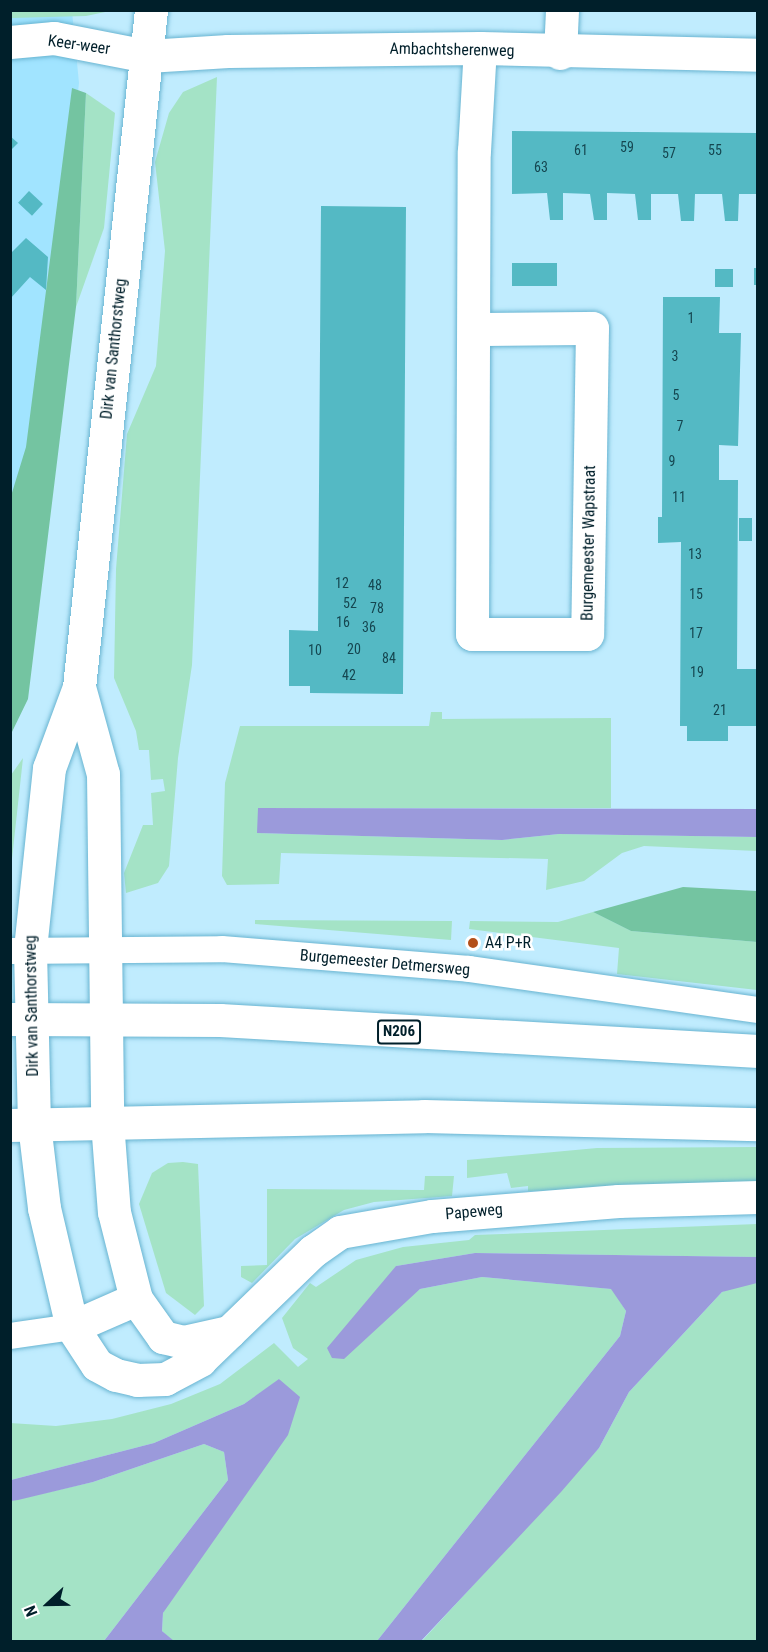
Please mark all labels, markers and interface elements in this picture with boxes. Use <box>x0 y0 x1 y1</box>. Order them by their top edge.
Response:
street label: Keer-weer <box>47 31 111 59</box>
street label: Ambachtsherenweg <box>389 39 515 61</box>
house number: 59 <box>620 139 634 155</box>
house number: 61 <box>574 142 588 158</box>
house number: 55 <box>708 142 722 158</box>
house number: 57 <box>662 145 676 161</box>
house number: 63 <box>534 159 548 175</box>
street label: Dirk van Santhorstweg <box>97 278 131 420</box>
house number: 1 <box>688 310 694 326</box>
house number: 3 <box>672 348 678 364</box>
house number: 5 <box>673 387 679 403</box>
house number: 7 <box>677 418 683 434</box>
house number: 9 <box>669 453 675 469</box>
street label: Burgemeester Wapstraat <box>578 465 600 621</box>
house number: 11 <box>672 489 686 505</box>
house number: 13 <box>688 546 702 562</box>
house number: 12 <box>335 575 349 591</box>
house number: 48 <box>368 577 382 593</box>
house number: 15 <box>689 586 703 602</box>
house number: 52 <box>343 595 357 611</box>
house number: 78 <box>370 600 384 616</box>
house number: 16 <box>336 614 350 630</box>
house number: 36 <box>362 619 376 635</box>
house number: 17 <box>689 625 703 641</box>
house number: 20 <box>347 641 361 657</box>
house number: 10 <box>308 642 322 658</box>
house number: 84 <box>382 650 396 666</box>
house number: 19 <box>690 664 704 680</box>
house number: 42 <box>342 667 356 683</box>
house number: 21 <box>713 702 727 718</box>
place label: A4 P+R <box>485 933 531 953</box>
street label: Dirk van Santhorstweg <box>21 935 43 1077</box>
marker: A4 P+R <box>466 936 480 950</box>
street label: Burgemeester Detmersweg <box>299 946 471 980</box>
road number: N206 <box>376 1020 422 1044</box>
street label: Papeweg <box>444 1200 504 1224</box>
north arrow <box>18 1574 78 1634</box>
text: N <box>20 1603 41 1619</box>

